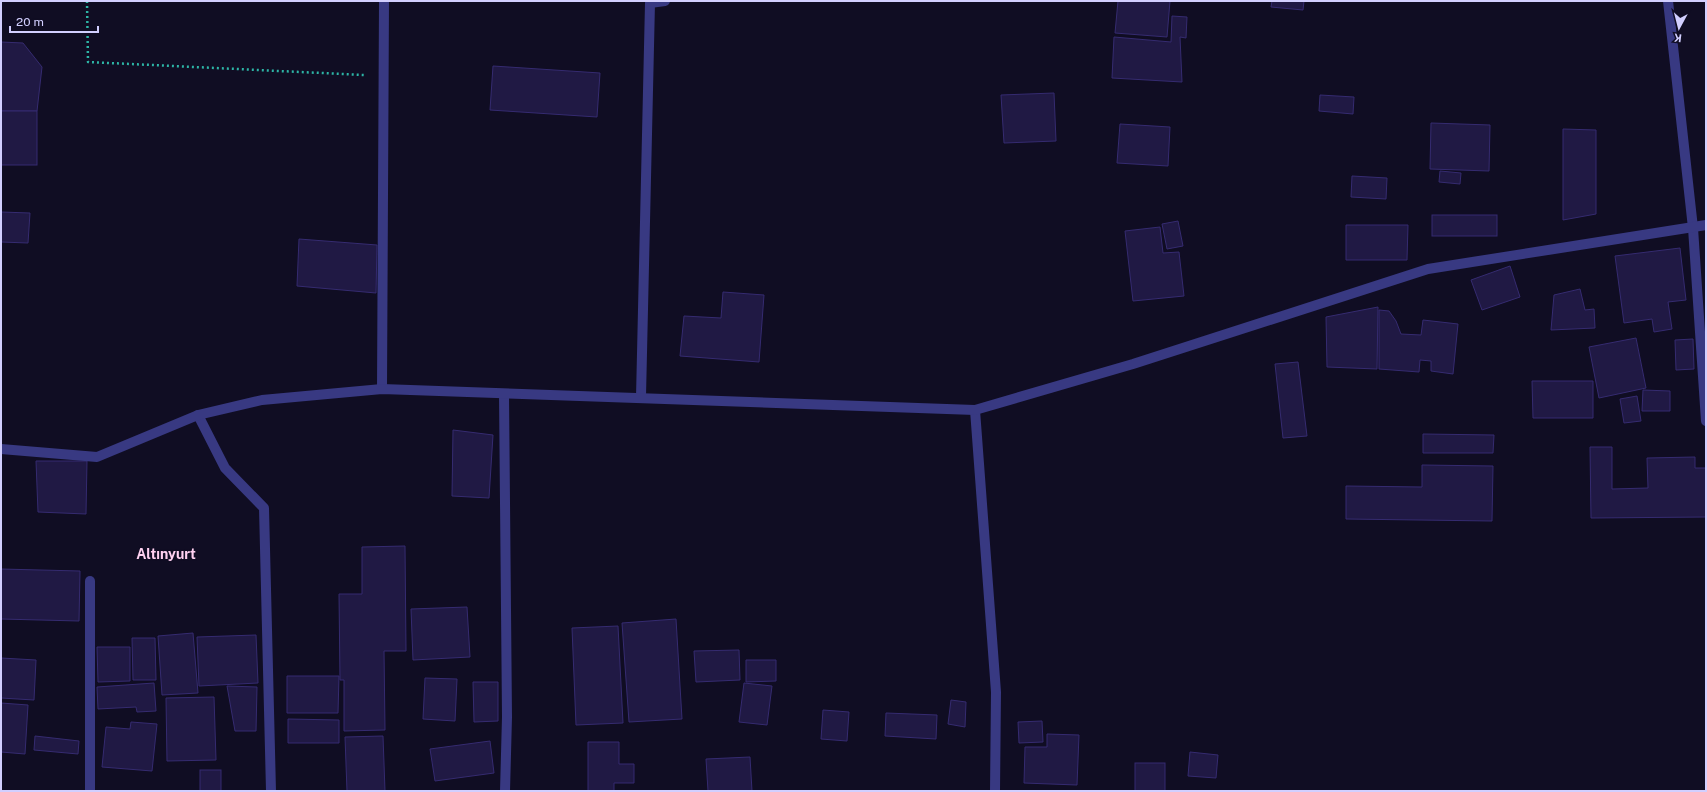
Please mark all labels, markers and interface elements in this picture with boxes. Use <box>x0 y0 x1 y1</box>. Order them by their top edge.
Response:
scale bar <box>10 8 98 34</box>
north arrow <box>1659 8 1699 48</box>
text: 20 m <box>16 15 44 29</box>
text: K <box>1673 31 1682 44</box>
district label: Altınyurt <box>136 546 196 562</box>

